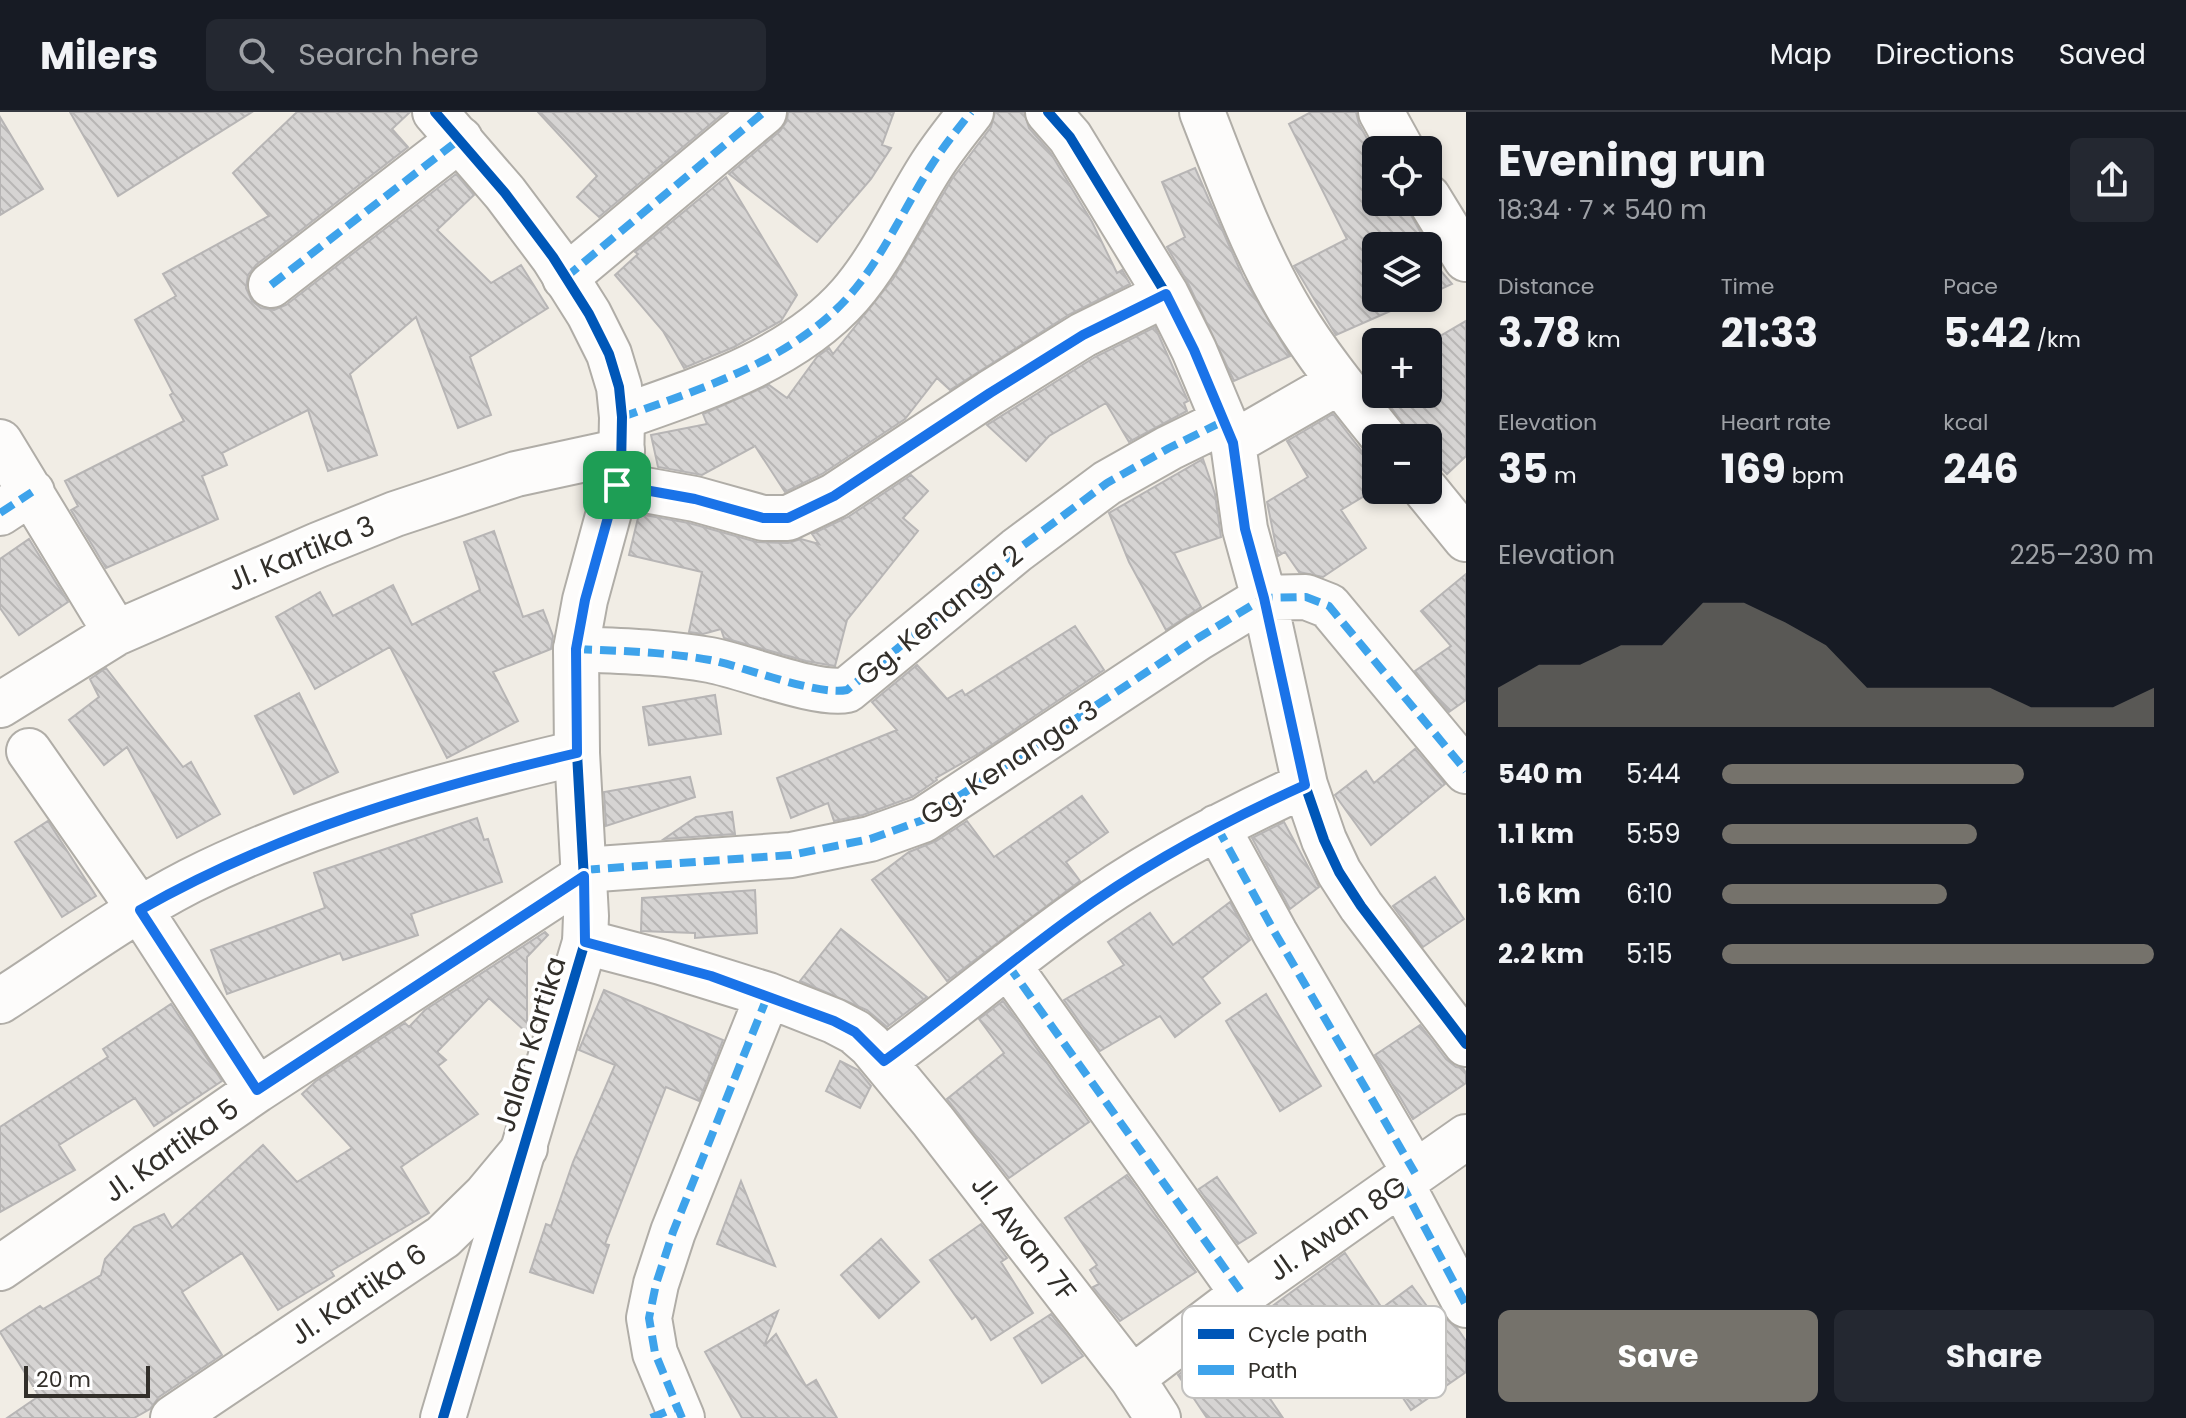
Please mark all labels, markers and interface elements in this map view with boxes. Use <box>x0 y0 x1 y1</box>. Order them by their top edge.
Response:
search box <box>206 19 766 91</box>
text: Milers <box>40 29 158 82</box>
icon: search <box>234 33 278 77</box>
text: Search here <box>298 33 479 76</box>
text: Map <box>1770 35 1832 74</box>
text: Directions <box>1876 35 2015 74</box>
text: Saved <box>2059 35 2146 74</box>
text: Evening run <box>1498 130 1766 191</box>
map controls <box>1362 136 1442 504</box>
button: locate <box>1362 136 1442 216</box>
button: share <box>2070 138 2154 222</box>
text: 18:34 · 7 × 540 m <box>1498 192 1707 228</box>
button: layers <box>1362 232 1442 312</box>
text: Distance <box>1498 271 1594 302</box>
text: Time <box>1721 271 1774 302</box>
text: Pace <box>1943 271 1998 302</box>
text: 3.78 <box>1498 305 1581 361</box>
text: 21:33 <box>1721 305 1818 361</box>
text: 5:42 <box>1943 305 2031 361</box>
text: km <box>1581 324 1621 355</box>
text: /km <box>2031 324 2081 355</box>
button: + <box>1362 328 1442 408</box>
text: Elevation <box>1498 407 1597 438</box>
text: Heart rate <box>1721 407 1831 438</box>
text: kcal <box>1943 407 1988 438</box>
button: − <box>1362 424 1442 504</box>
text: 35 <box>1498 441 1548 497</box>
text: 169 <box>1721 441 1786 497</box>
text: 246 <box>1943 441 2019 497</box>
pin <box>583 451 651 519</box>
text: m <box>1548 460 1577 491</box>
text: bpm <box>1786 460 1844 491</box>
icon: arrive <box>595 463 639 507</box>
street label: Jl. Kartika 3 <box>222 506 381 601</box>
street label: Gg. Kenanga 2 <box>848 536 1031 695</box>
text: Elevation <box>1498 537 1615 573</box>
text: 225–230 m <box>2010 537 2154 573</box>
street label: Gg. Kenanga 3 <box>913 690 1106 835</box>
text: 540 m <box>1498 756 1583 792</box>
text: 5:44 <box>1626 756 1681 792</box>
text: 1.1 km <box>1498 816 1574 852</box>
text: 5:59 <box>1626 816 1681 852</box>
text: 1.6 km <box>1498 876 1581 912</box>
text: 6:10 <box>1626 876 1673 912</box>
text: 2.2 km <box>1498 936 1584 972</box>
text: 5:15 <box>1626 936 1673 972</box>
street label: Jalan Kartika <box>485 952 576 1137</box>
street label: Jl. Kartika 5 <box>96 1089 247 1211</box>
street label: Jl. Awan 8G <box>1260 1166 1414 1290</box>
street label: Jl. Awan 7F <box>962 1167 1085 1310</box>
street label: Jl. Kartika 6 <box>282 1234 434 1354</box>
legend <box>1182 1306 1446 1398</box>
button: Save <box>1498 1310 1818 1402</box>
button: Share <box>1834 1310 2154 1402</box>
text: Cycle path <box>1248 1319 1367 1350</box>
text: Path <box>1248 1355 1298 1386</box>
scale bar <box>24 1362 150 1398</box>
text: 20 m <box>36 1364 91 1395</box>

